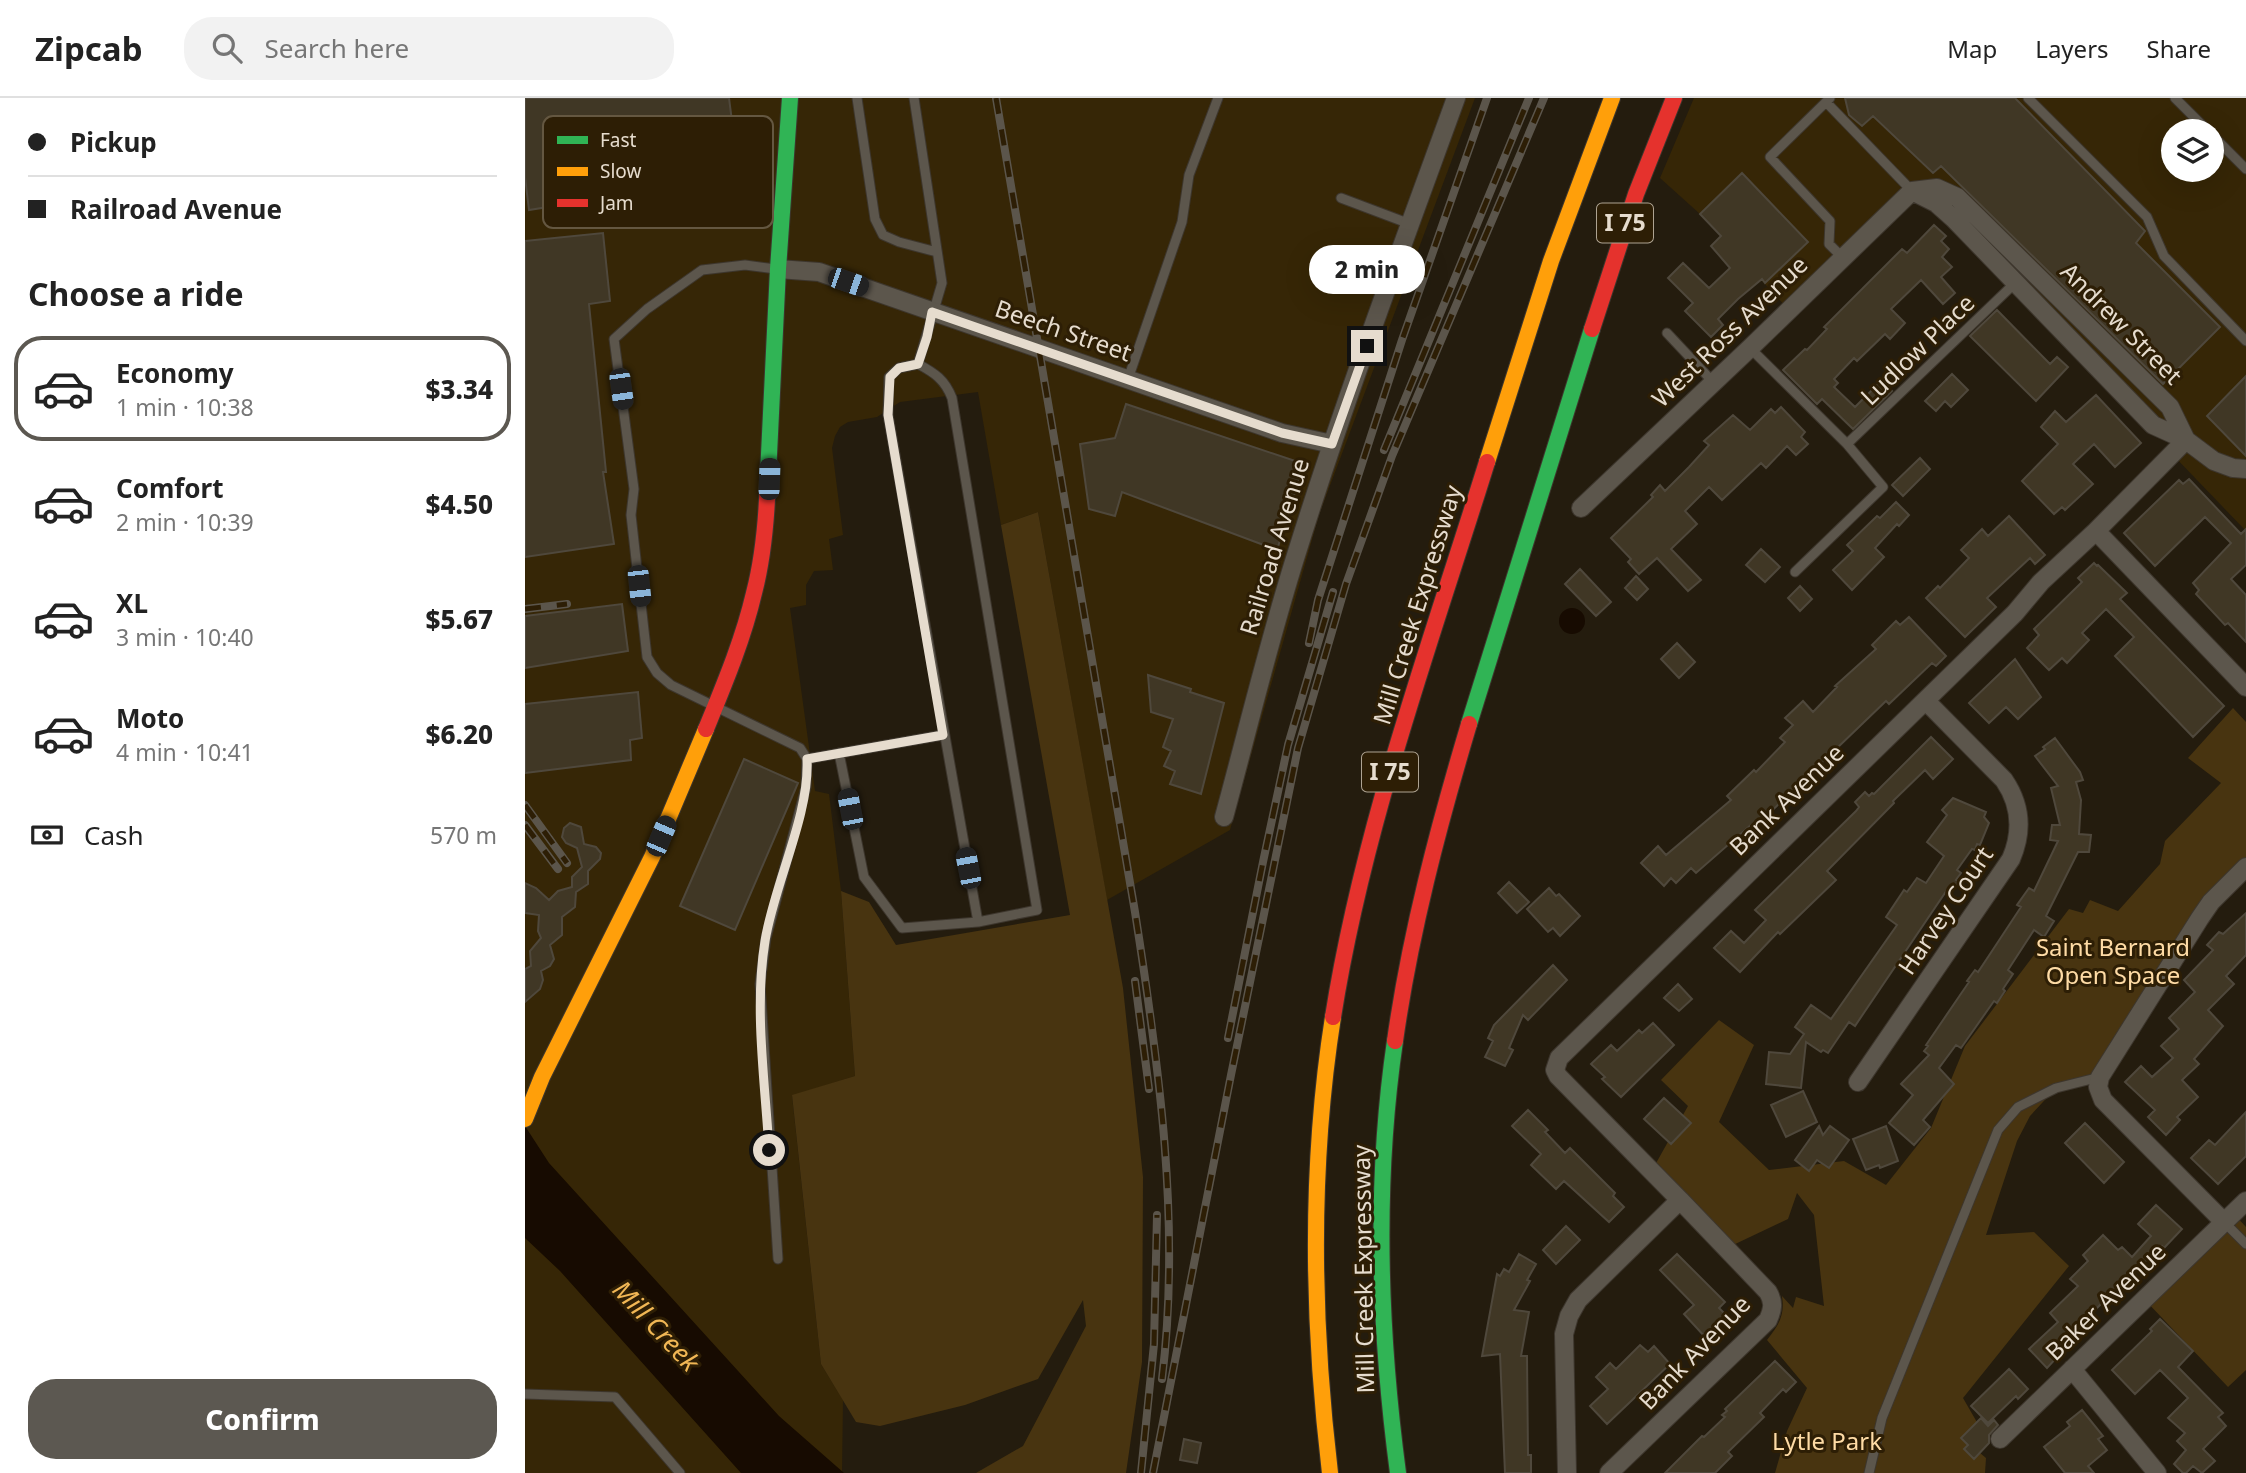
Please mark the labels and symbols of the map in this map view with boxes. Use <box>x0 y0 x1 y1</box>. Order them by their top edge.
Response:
legend <box>543 116 773 228</box>
text: Fast <box>600 127 637 153</box>
text: Slow <box>600 158 641 184</box>
text: Jam <box>598 190 634 216</box>
road number: I 75 <box>1597 204 1653 242</box>
callout: 2 min <box>1309 244 1425 294</box>
street label: West Ross Avenue <box>1644 248 1814 414</box>
street label: Andrew Street <box>2054 255 2190 391</box>
car <box>825 265 872 299</box>
street label: Ludlow Place <box>1853 286 1981 412</box>
street label: Beech Street <box>991 291 1136 368</box>
route end <box>1351 330 1383 362</box>
car <box>608 367 635 411</box>
street label: Railroad Avenue <box>1231 454 1316 639</box>
car <box>758 458 781 500</box>
street label: Mill Creek Expressway <box>1364 480 1469 728</box>
car <box>627 564 652 608</box>
street label: Bank Avenue <box>1722 736 1850 862</box>
road number: I 75 <box>1362 752 1418 792</box>
car <box>836 786 865 832</box>
car <box>644 813 679 859</box>
street label: Harvey Court <box>1890 839 2000 981</box>
car <box>954 845 983 891</box>
park label: Saint Bernard Open Space <box>2036 930 2190 991</box>
route start <box>753 1134 785 1166</box>
street label: Mill Creek Expressway <box>1344 1144 1381 1394</box>
street label: Baker Avenue <box>2037 1235 2172 1367</box>
water label: Mill Creek <box>605 1272 709 1380</box>
street label: Bank Avenue <box>1631 1288 1757 1416</box>
park label: Lytle Park <box>1772 1424 1882 1457</box>

